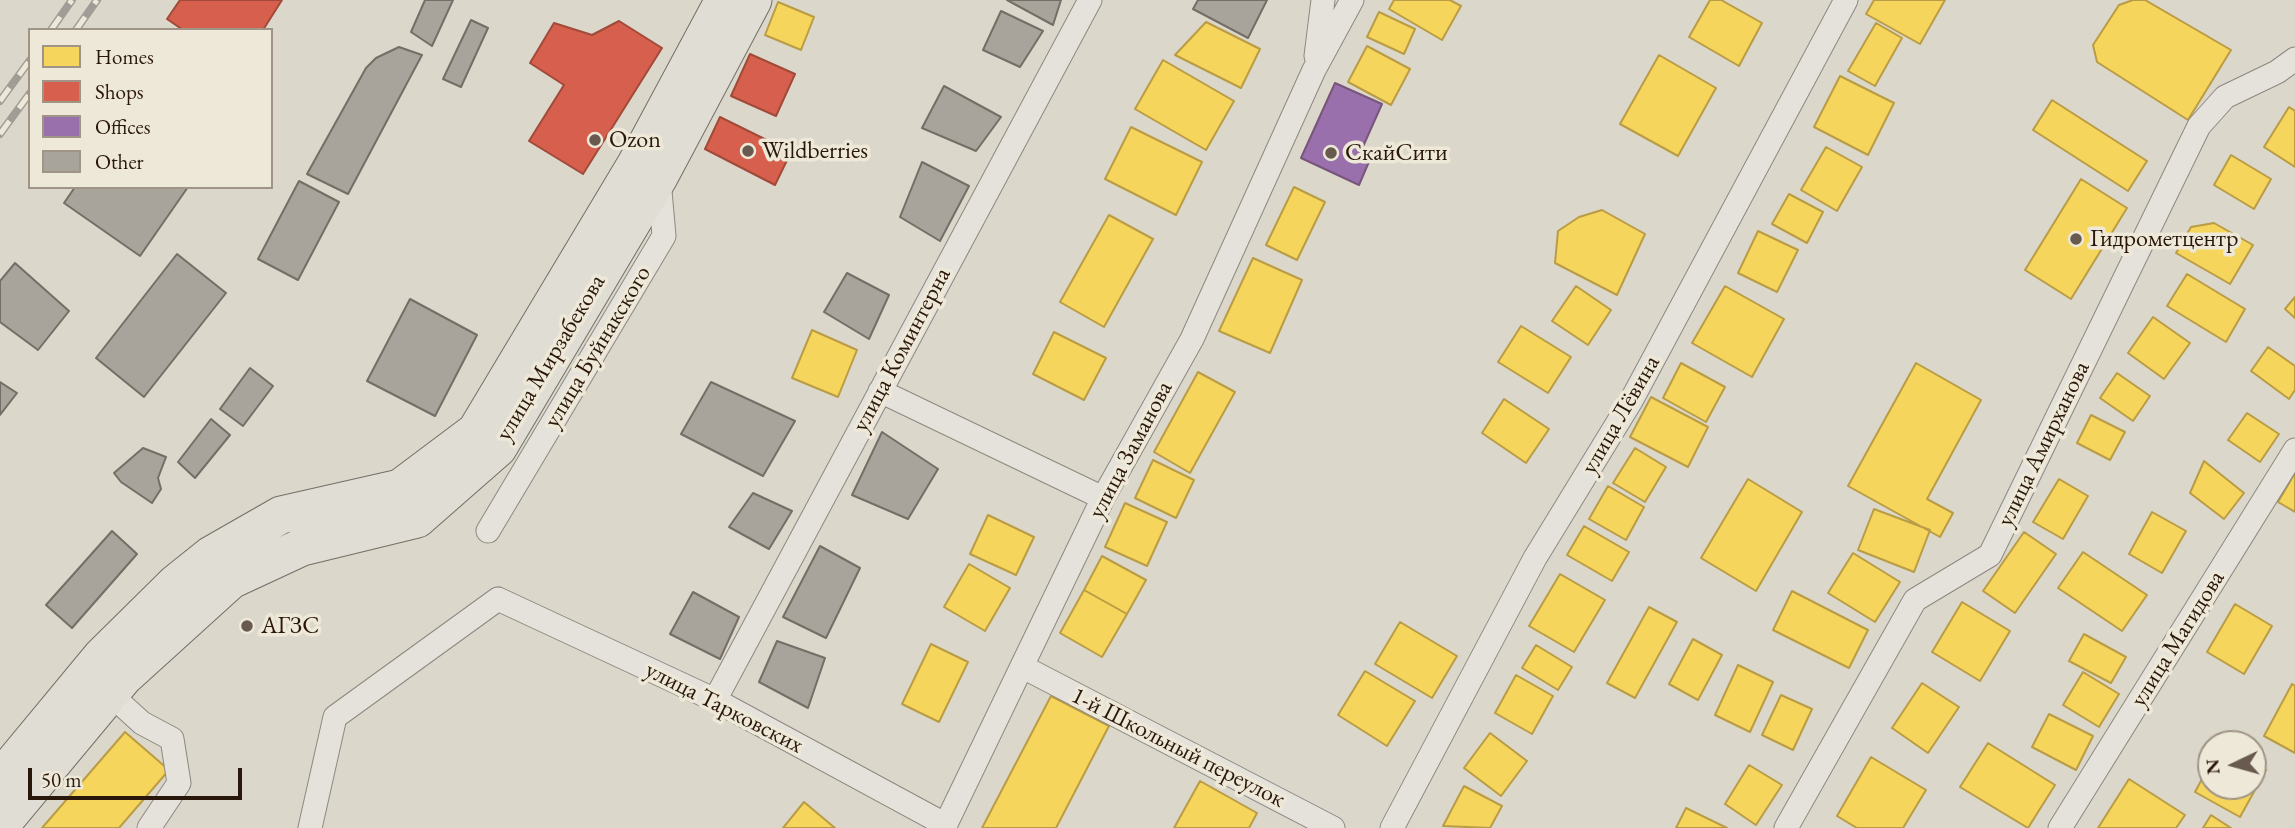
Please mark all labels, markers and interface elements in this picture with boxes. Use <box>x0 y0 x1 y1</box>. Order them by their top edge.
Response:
legend <box>28 28 273 189</box>
text: Homes <box>95 43 154 70</box>
text: Shops <box>95 78 144 105</box>
text: Offices <box>95 113 150 140</box>
place label: Ozon <box>609 126 661 154</box>
marker: Ozon <box>587 132 603 148</box>
place label: Wildberries <box>762 137 868 165</box>
place label: СкайСити <box>1345 139 1448 167</box>
marker: Wildberries <box>740 143 756 159</box>
marker: СкайСити <box>1323 145 1339 161</box>
text: Other <box>95 148 144 175</box>
place label: Гидрометцентр <box>2090 225 2238 253</box>
marker: Гидрометцентр <box>2068 231 2084 247</box>
street label: улица Буйнакского <box>538 261 658 433</box>
street label: улица Коминтерна <box>847 263 957 437</box>
street label: улица Мирзабекова <box>490 270 612 446</box>
street label: улица Лёвина <box>1575 351 1667 479</box>
street label: улица Амирханова <box>1992 357 2096 531</box>
street label: улица Заманова <box>1083 376 1179 524</box>
street label: улица Магидова <box>2125 566 2231 712</box>
place label: АГЗС <box>261 612 319 640</box>
marker: АГЗС <box>239 618 255 634</box>
street label: улица Тарковских <box>640 656 808 760</box>
street label: 1-й Школьный переулок <box>1066 682 1290 814</box>
north arrow <box>2197 730 2267 800</box>
scale bar <box>32 754 245 798</box>
text: N <box>2199 758 2226 775</box>
text: 50 m <box>41 766 82 793</box>

